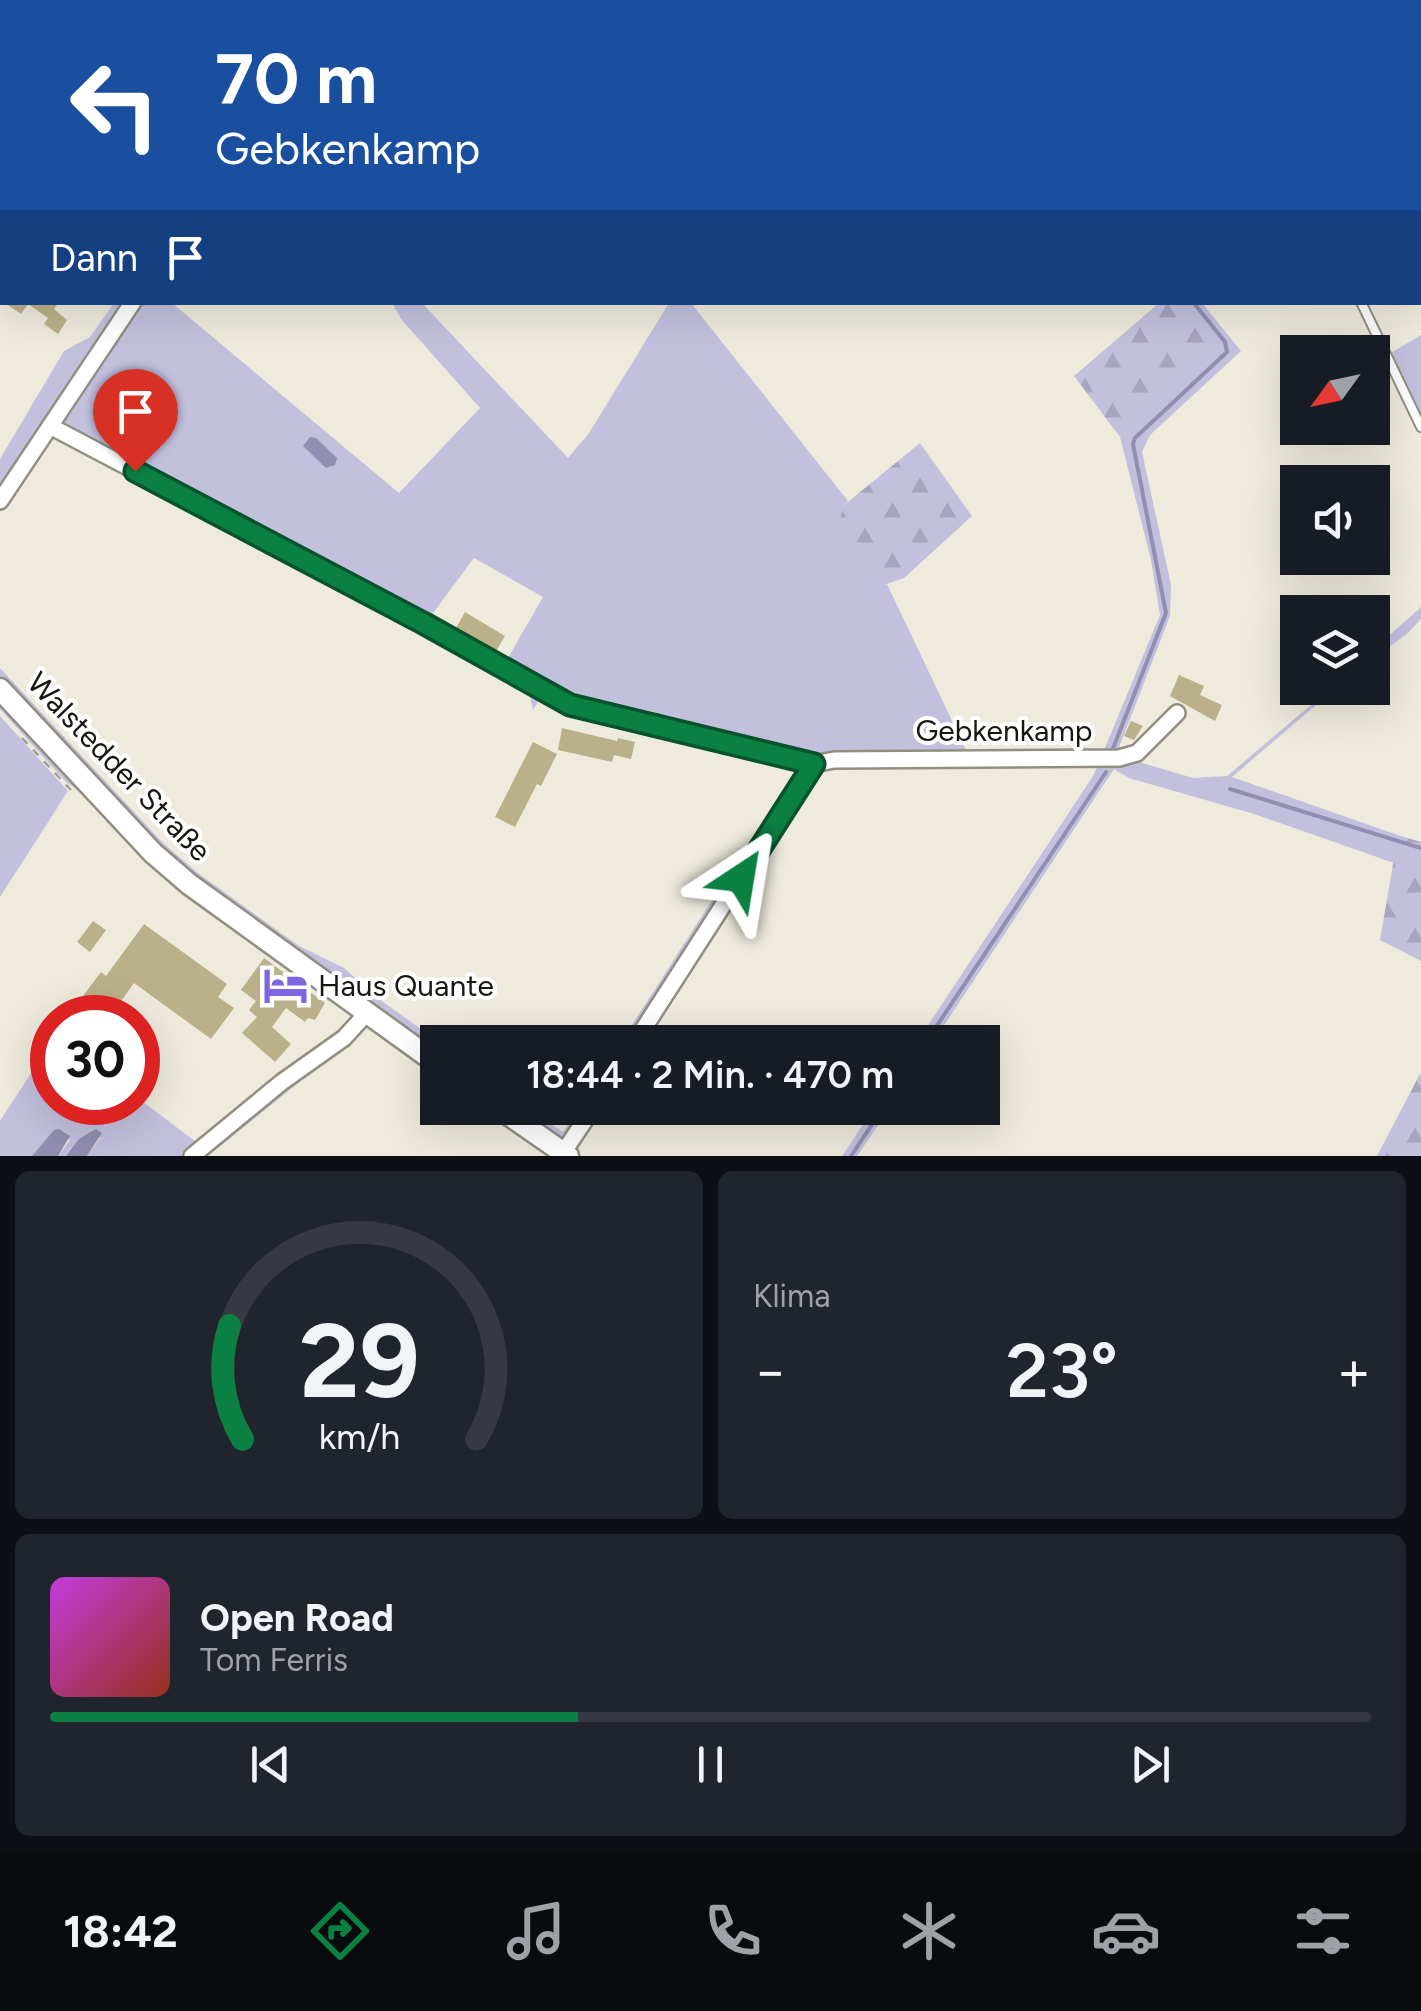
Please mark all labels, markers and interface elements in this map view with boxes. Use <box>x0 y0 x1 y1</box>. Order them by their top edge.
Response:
text: 70 m <box>215 36 377 121</box>
icon: left <box>50 40 180 170</box>
text: Gebkenkamp <box>215 121 480 175</box>
icon: arrive <box>158 230 213 285</box>
text: Dann <box>50 235 138 281</box>
north arrow <box>1280 335 1390 445</box>
map controls <box>1280 335 1390 705</box>
pin <box>93 369 178 472</box>
icon: arrive <box>108 384 163 439</box>
button: sound <box>1280 465 1390 575</box>
button: layers <box>1280 595 1390 705</box>
street label: Walstedder Straße <box>20 664 219 869</box>
street label: Gebkenkamp <box>916 712 1092 749</box>
position arrow <box>689 826 793 930</box>
hotel icon: Haus Quante <box>261 962 309 1010</box>
place label: Haus Quante <box>318 967 494 1004</box>
speed limit sign: 30 <box>30 995 160 1125</box>
text: 18:44 · 2 Min. · 470 m <box>526 1052 894 1098</box>
text: Klima <box>753 1277 831 1315</box>
text: 29 <box>299 1298 419 1423</box>
text: 23° <box>1006 1326 1118 1416</box>
text: − <box>753 1338 787 1404</box>
text: + <box>1337 1338 1371 1404</box>
text: km/h <box>318 1415 400 1458</box>
text: Open Road <box>200 1595 394 1641</box>
text: Tom Ferris <box>200 1641 348 1679</box>
icon: previous <box>243 1737 298 1792</box>
icon: pause <box>683 1737 738 1792</box>
icon: next <box>1123 1737 1178 1792</box>
icon: directions <box>305 1896 375 1966</box>
icon: music <box>501 1896 571 1966</box>
icon: phone <box>698 1896 768 1966</box>
icon: climate <box>894 1896 964 1966</box>
icon: car <box>1091 1896 1161 1966</box>
icon: filters <box>1288 1896 1358 1966</box>
text: 18:42 <box>63 1904 178 1958</box>

